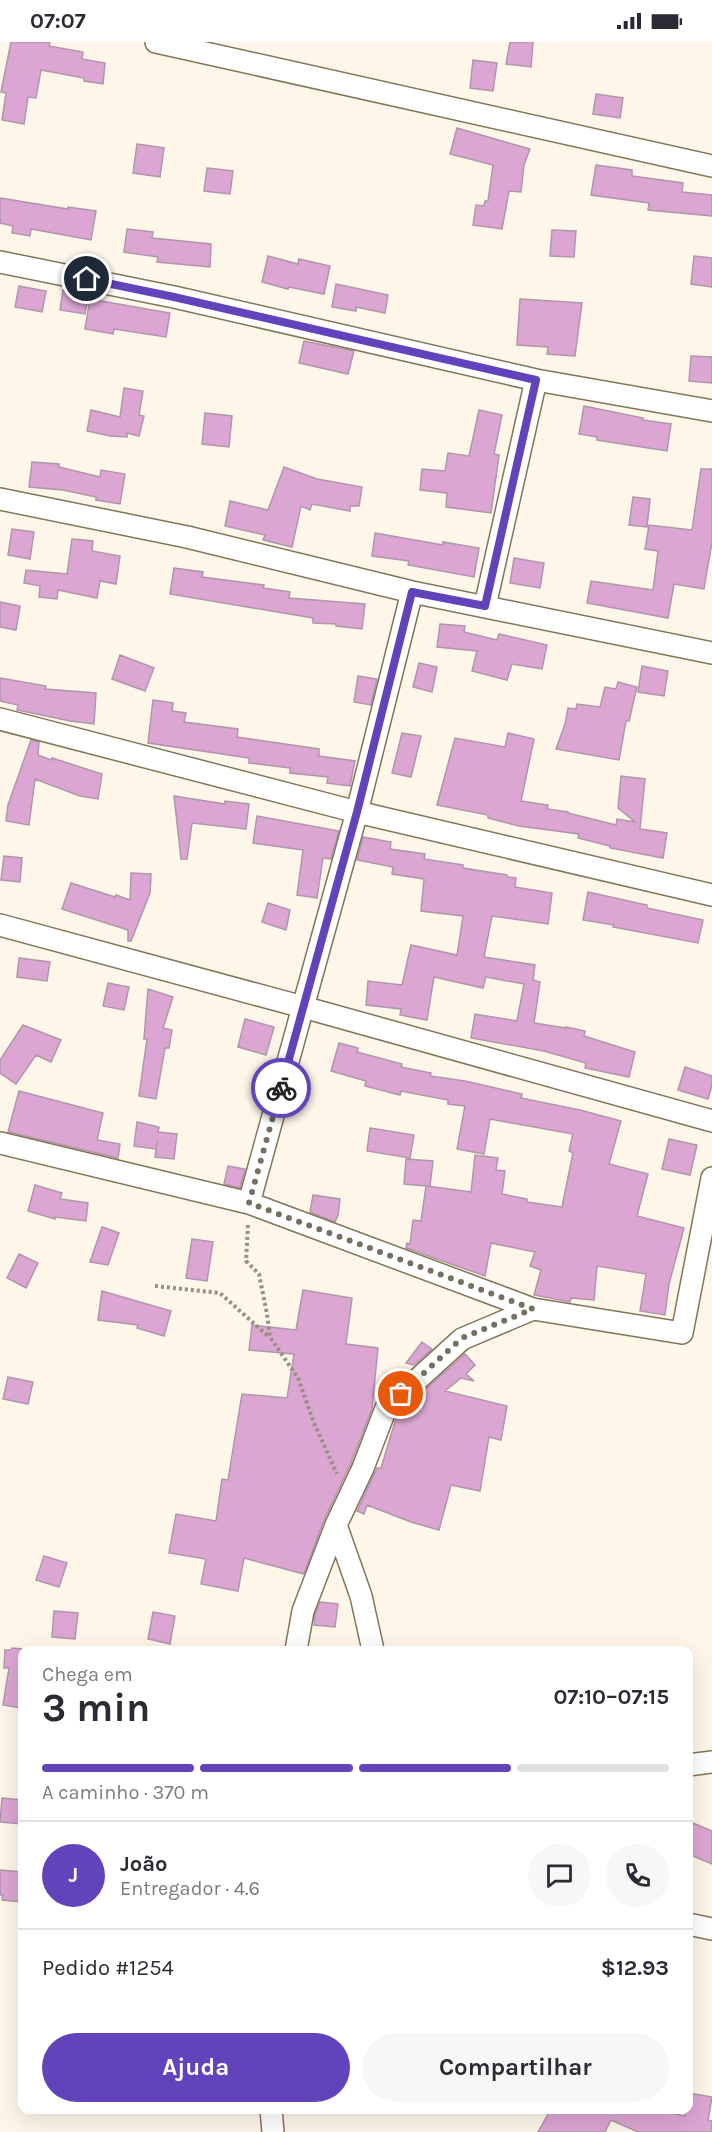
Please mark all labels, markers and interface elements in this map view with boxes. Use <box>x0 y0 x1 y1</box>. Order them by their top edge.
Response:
text: 07:07 <box>30 8 86 34</box>
pin <box>61 253 112 304</box>
icon: home <box>70 262 103 295</box>
courier <box>251 1058 311 1118</box>
icon: bike <box>265 1072 298 1105</box>
pin <box>375 1368 426 1419</box>
icon: bag <box>384 1377 417 1410</box>
text: Chega em <box>42 1663 133 1686</box>
text: 07:10–07:15 <box>553 1684 669 1710</box>
text: 3 min <box>42 1685 150 1731</box>
text: A caminho · 370 m <box>42 1781 209 1804</box>
button: chat <box>528 1844 591 1907</box>
button: phone <box>606 1844 669 1907</box>
text: João <box>120 1851 168 1877</box>
text: J <box>69 1862 78 1888</box>
text: Entregador · 4.6 <box>120 1877 260 1900</box>
text: Pedido #1254 <box>42 1955 174 1981</box>
text: $12.93 <box>601 1955 669 1981</box>
button: Ajuda <box>42 2033 350 2102</box>
button: Compartilhar <box>362 2033 669 2102</box>

